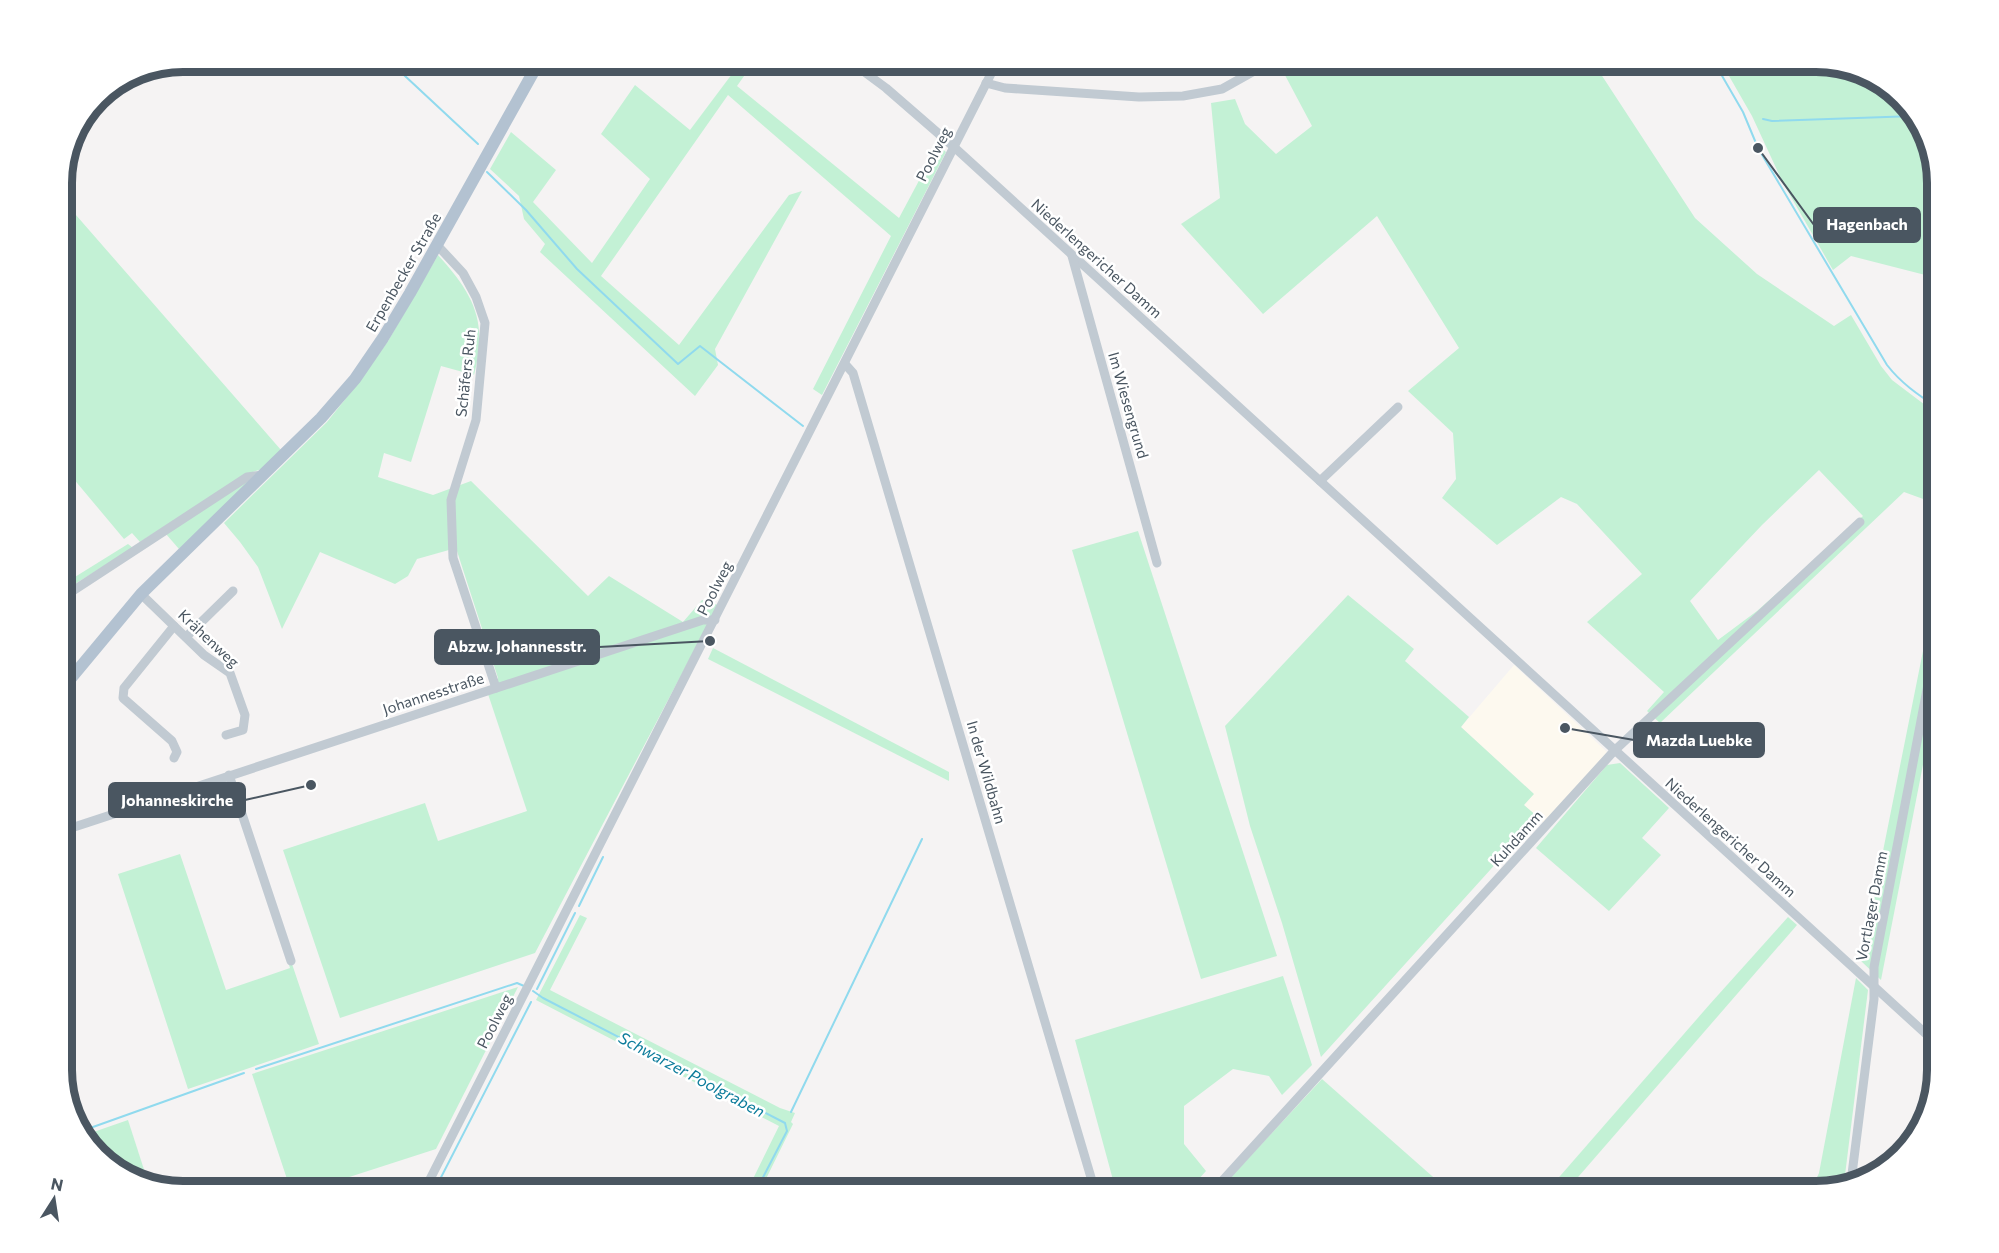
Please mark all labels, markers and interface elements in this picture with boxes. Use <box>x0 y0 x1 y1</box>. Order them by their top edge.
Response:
street label: Poolweg <box>912 124 954 184</box>
street label: Niederlengericher Damm <box>1028 195 1166 321</box>
callout: Hagenbach <box>1814 208 1920 242</box>
street label: Erpenbecker Straße <box>362 209 444 335</box>
text: Hagenbach <box>1826 214 1908 233</box>
street label: Schäfers Ruh <box>451 328 479 418</box>
street label: Im Wiesengrund <box>1105 349 1153 461</box>
street label: Poolweg <box>693 558 735 618</box>
street label: Krähenweg <box>175 605 243 671</box>
callout: Abzw. Johannesstr. <box>435 630 599 664</box>
text: Abzw. Johannesstr. <box>447 636 587 655</box>
street label: Johannesstraße <box>380 668 486 718</box>
street label: In der Wildbahn <box>964 718 1010 826</box>
callout: Mazda Luebke <box>1634 723 1764 757</box>
text: Mazda Luebke <box>1646 730 1752 749</box>
street label: Niederlengericher Damm <box>1662 774 1800 900</box>
callout: Johanneskirche <box>109 783 245 817</box>
text: Johanneskirche <box>121 790 233 809</box>
street label: Kuhdamm <box>1486 806 1546 870</box>
street label: Vortlager Damm <box>1851 849 1891 963</box>
street label: Poolweg <box>473 991 515 1051</box>
water label: Schwarzer Poolgraben <box>616 1027 768 1121</box>
north arrow <box>24 1169 84 1229</box>
text: N <box>49 1173 65 1194</box>

